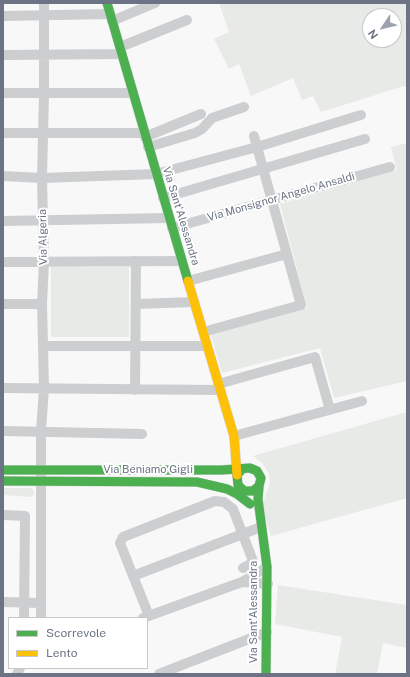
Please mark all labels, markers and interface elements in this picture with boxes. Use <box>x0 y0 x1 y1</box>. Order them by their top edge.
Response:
north arrow <box>362 8 402 48</box>
text: N <box>366 27 380 41</box>
street label: Via Sant'Alessandra <box>160 165 202 267</box>
street label: Via Monsignor Angelo Ansaldi <box>206 170 356 224</box>
street label: Via Algeria <box>36 209 50 265</box>
street label: Via Beniamo Gigli <box>103 463 193 477</box>
street label: Via Sant'Alessandra <box>247 561 261 663</box>
legend <box>8 617 148 669</box>
text: Scorrevole <box>46 626 106 640</box>
text: Lento <box>46 646 77 660</box>

